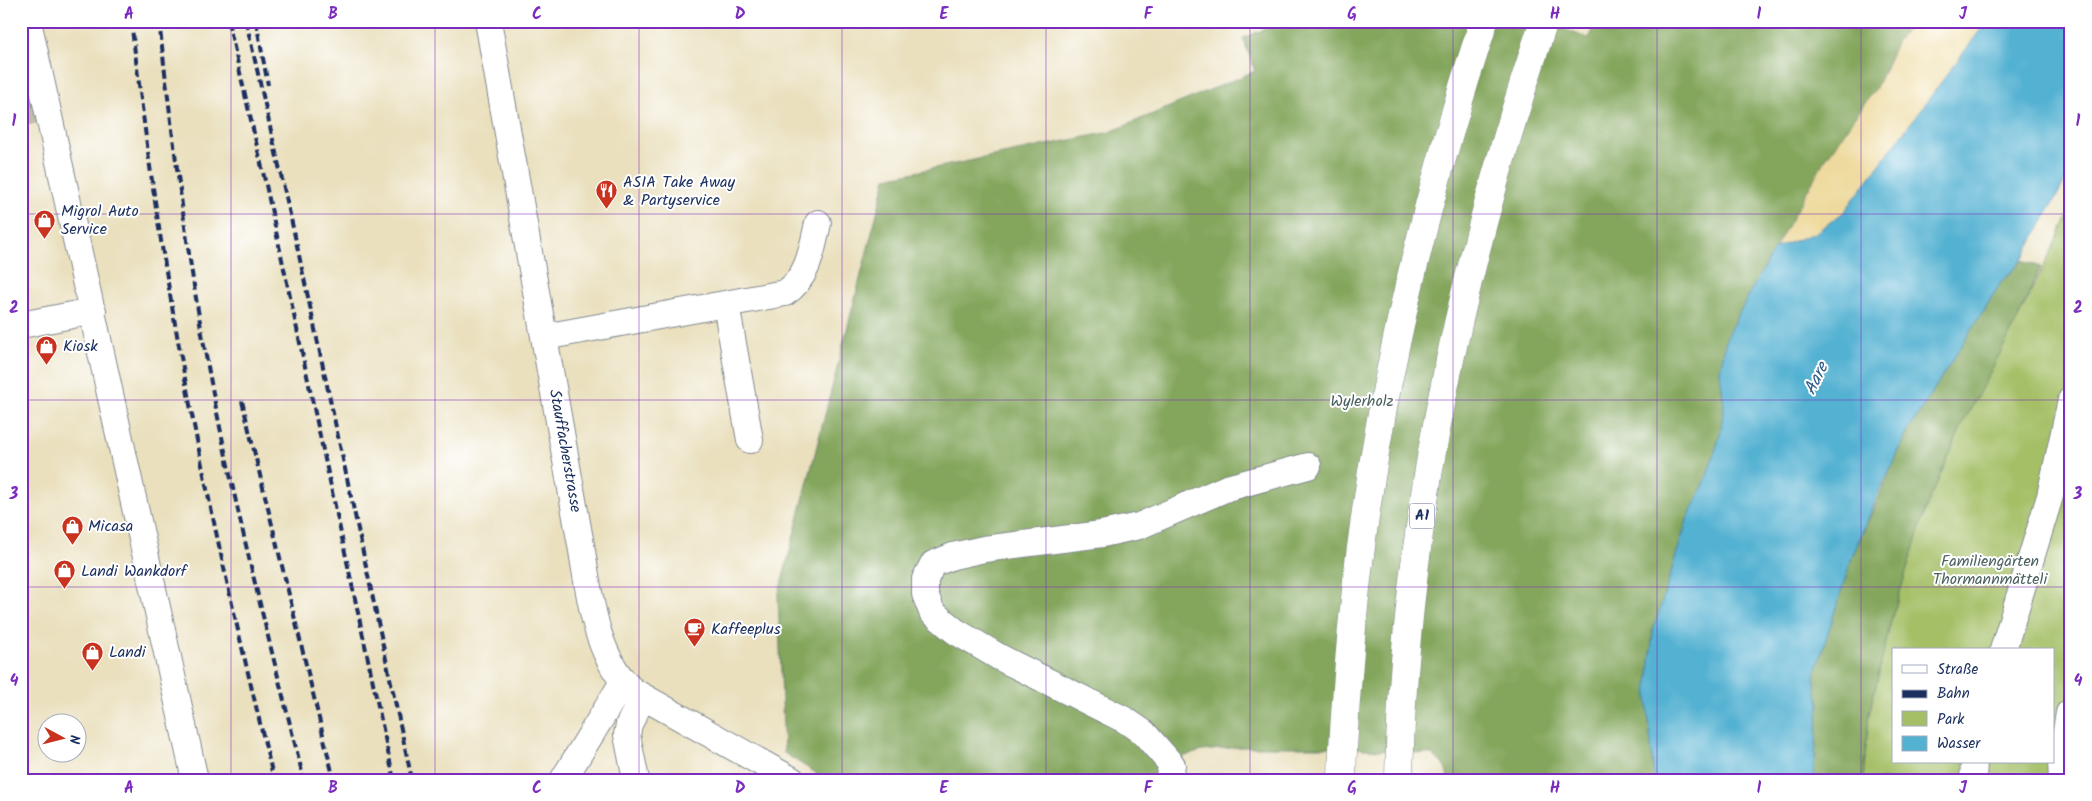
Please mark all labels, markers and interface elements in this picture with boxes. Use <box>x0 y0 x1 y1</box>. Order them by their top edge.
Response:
text: A <box>124 2 134 27</box>
text: B <box>328 2 338 27</box>
text: C <box>532 2 542 27</box>
text: D <box>735 2 746 27</box>
text: E <box>940 2 950 27</box>
text: F <box>1144 2 1154 27</box>
text: G <box>1347 2 1357 27</box>
text: H <box>1550 2 1560 27</box>
text: I <box>1757 2 1762 27</box>
text: J <box>1959 2 1968 27</box>
text: 1 <box>12 109 17 134</box>
text: 1 <box>2076 109 2081 134</box>
place label: ASIA Take Away & Partyservice <box>623 170 736 213</box>
restaurant icon: ASIA Take Away & Partyservice <box>595 179 619 210</box>
place label: Migrol Auto Service <box>61 199 139 242</box>
shop icon: Migrol Auto Service <box>33 208 57 239</box>
text: 2 <box>9 296 19 321</box>
text: 2 <box>2073 296 2083 321</box>
shop icon: Kiosk <box>35 334 59 365</box>
place label: Kiosk <box>63 334 98 359</box>
water label: Aare <box>1797 356 1838 400</box>
street label: Stauffacherstrasse <box>542 388 588 514</box>
park label: Wylerholz <box>1330 389 1394 414</box>
text: 3 <box>9 482 19 507</box>
text: 3 <box>2073 482 2083 507</box>
road number: A1 <box>1410 504 1434 528</box>
shop icon: Micasa <box>60 514 84 545</box>
place label: Micasa <box>88 514 133 539</box>
park label: Familiengärten Thormannmätteli <box>1933 549 2048 592</box>
shop icon: Landi Wankdorf <box>53 559 77 590</box>
place label: Landi Wankdorf <box>81 559 189 584</box>
cafe icon: Kaffeeplus <box>683 617 707 648</box>
place label: Kaffeeplus <box>711 617 781 642</box>
shop icon: Landi <box>81 640 105 671</box>
place label: Landi <box>109 640 147 665</box>
legend <box>1892 648 2054 764</box>
text: Straße <box>1937 658 1979 682</box>
text: 4 <box>10 669 19 694</box>
text: 4 <box>2074 669 2083 694</box>
text: Bahn <box>1937 682 1970 706</box>
text: Park <box>1937 708 1965 732</box>
north arrow <box>38 714 88 764</box>
text: Wasser <box>1937 732 1981 756</box>
text: N <box>62 734 85 745</box>
text: A <box>124 776 134 801</box>
text: B <box>328 776 338 801</box>
text: C <box>532 776 542 801</box>
text: D <box>735 776 746 801</box>
text: E <box>940 776 950 801</box>
text: F <box>1144 776 1154 801</box>
text: G <box>1347 776 1357 801</box>
text: H <box>1550 776 1560 801</box>
text: I <box>1757 776 1762 801</box>
text: J <box>1959 776 1968 801</box>

